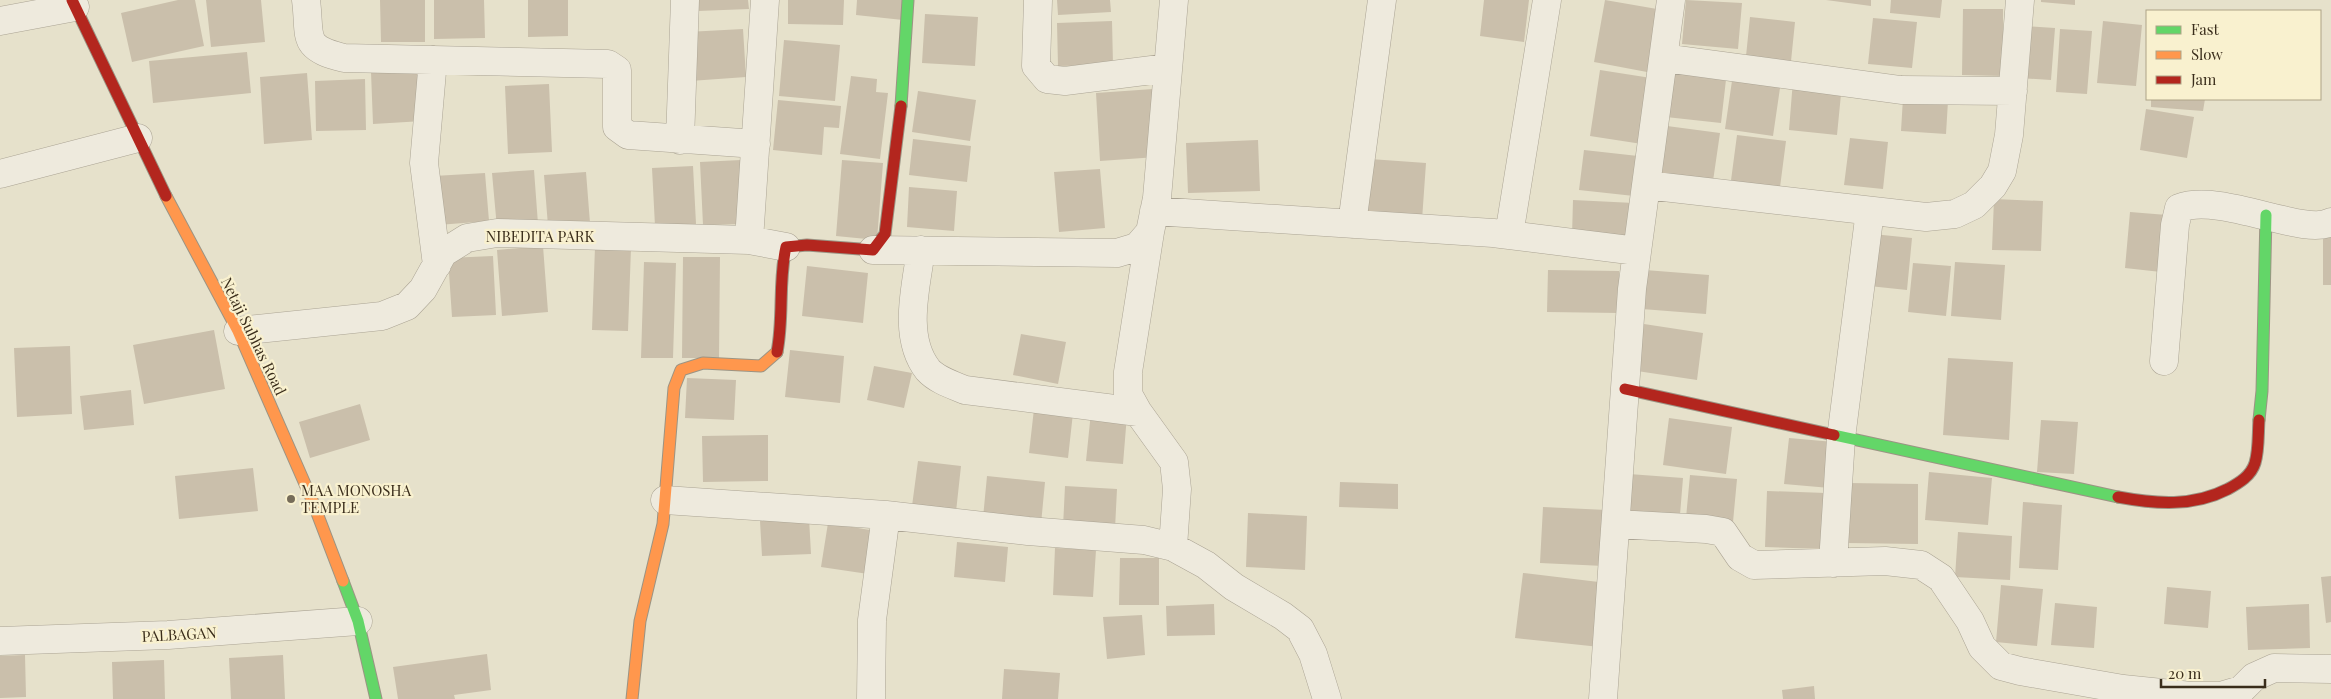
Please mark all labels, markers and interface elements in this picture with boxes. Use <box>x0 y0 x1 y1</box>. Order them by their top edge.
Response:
legend <box>2146 10 2321 100</box>
text: Fast <box>2191 19 2220 39</box>
text: Slow <box>2191 44 2223 64</box>
text: Jam <box>2190 69 2217 89</box>
street label: NIBEDITA PARK <box>486 226 594 246</box>
street label: Netaji Subhas Road <box>217 274 291 399</box>
place label: MAA MONOSHA TEMPLE <box>301 480 412 517</box>
marker: MAA MONOSHA TEMPLE <box>285 493 297 505</box>
street label: PALBAGAN <box>141 622 217 646</box>
scale bar <box>2161 656 2265 688</box>
text: 20 m <box>2168 663 2202 683</box>

